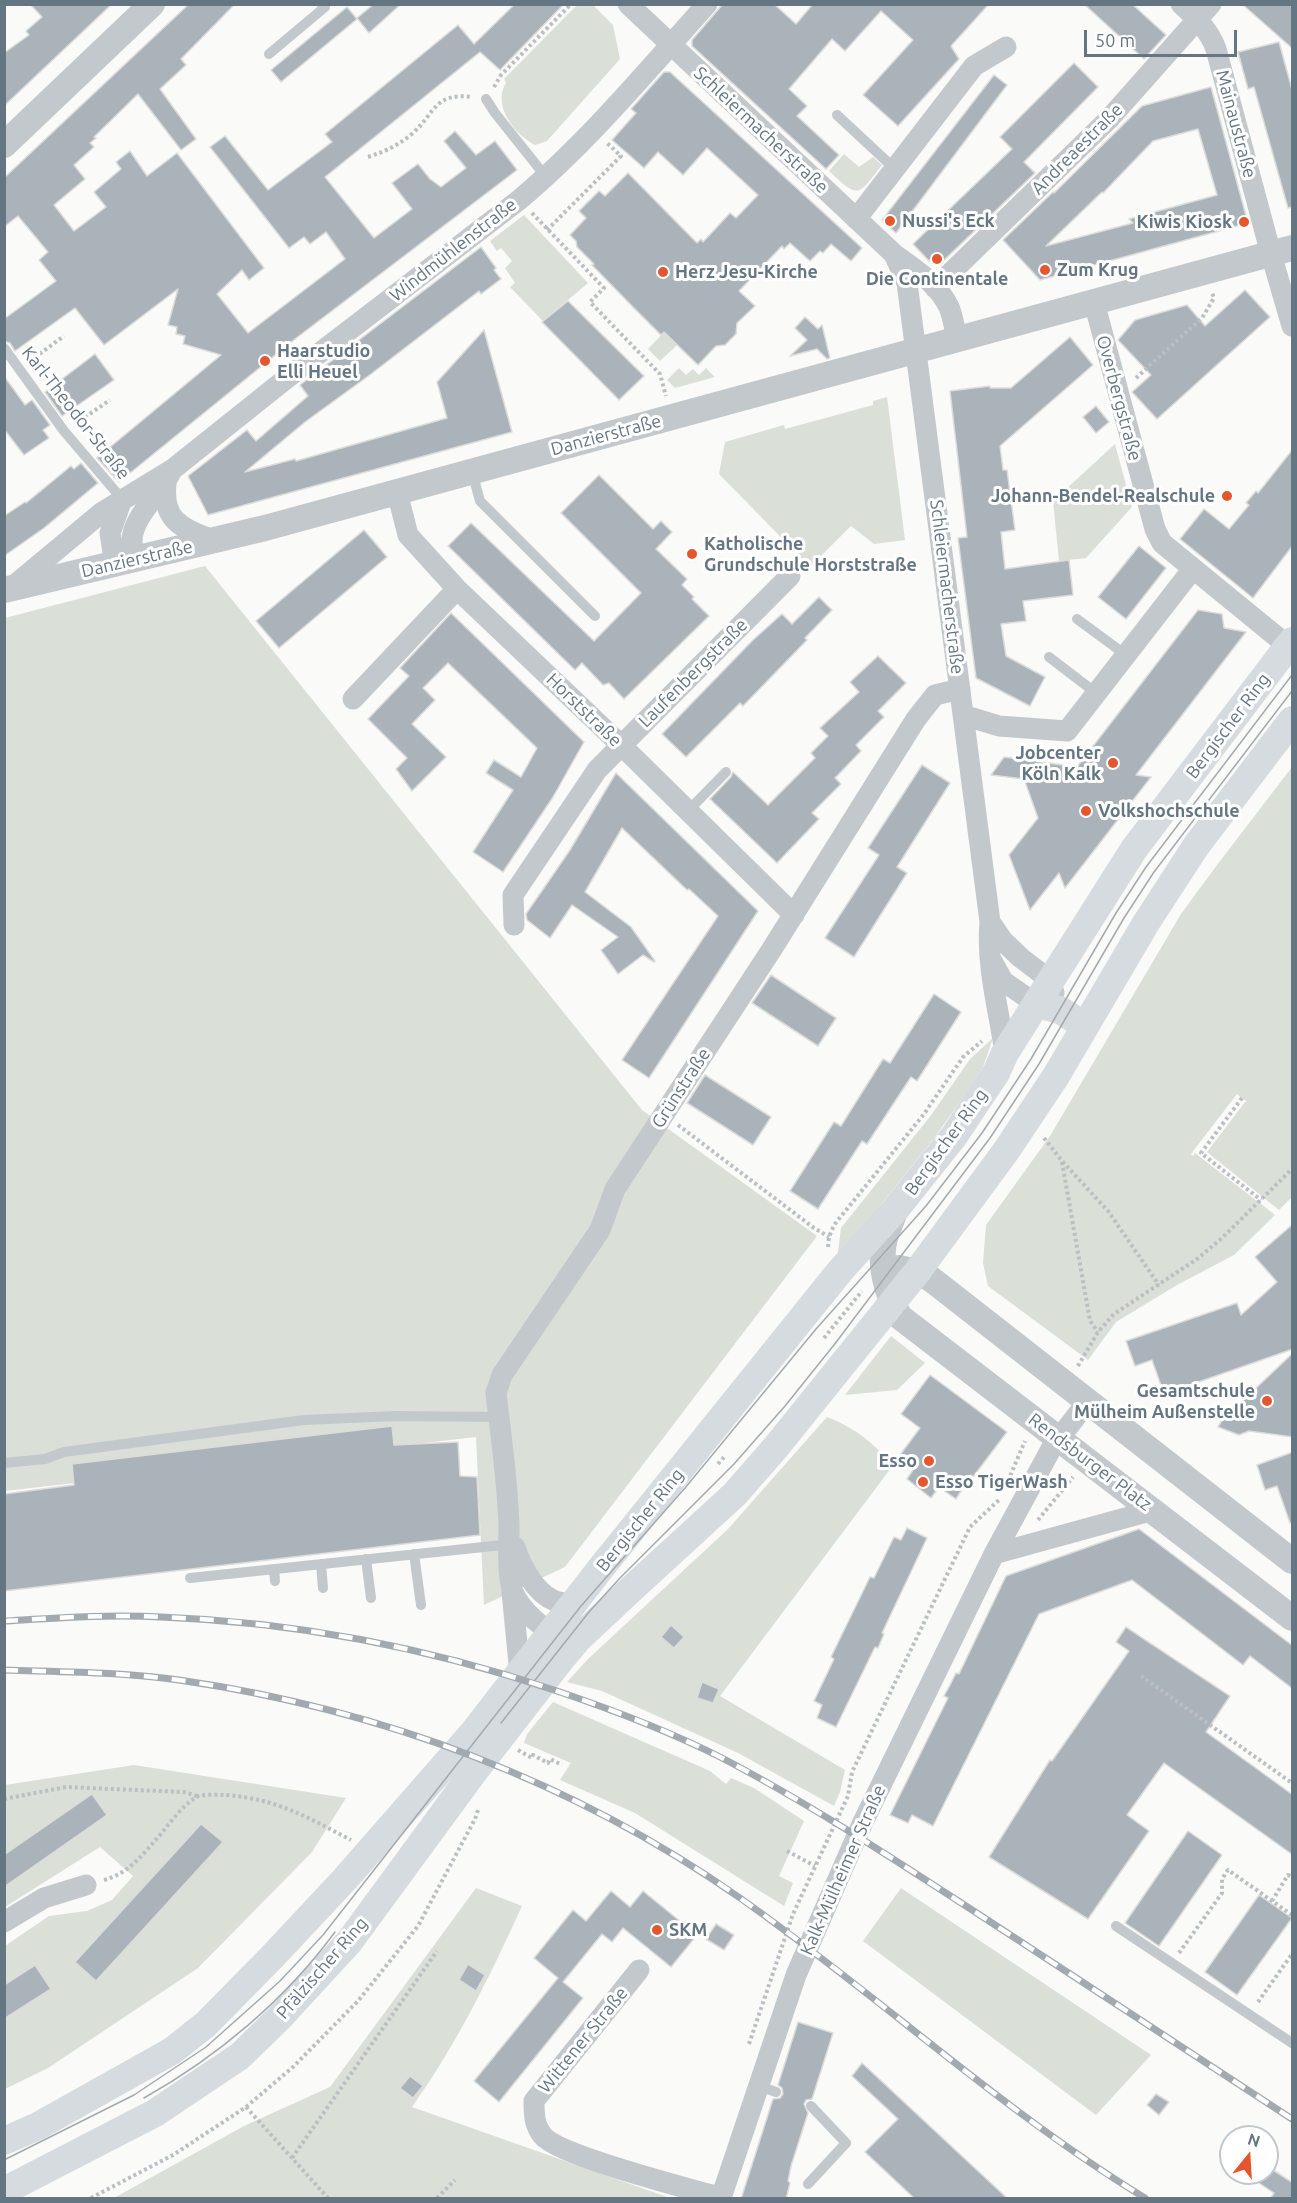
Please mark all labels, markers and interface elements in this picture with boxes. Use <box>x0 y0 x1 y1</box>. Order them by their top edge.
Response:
scale bar <box>1087 18 1240 56</box>
text: 50 m <box>1095 30 1135 50</box>
street label: Schleiermacherstraße <box>689 62 833 198</box>
street label: Mainaustraße <box>1211 68 1261 180</box>
street label: Andreaestraße <box>1027 99 1127 199</box>
street label: Windmühlenstraße <box>385 194 521 306</box>
place label: Nussi's Eck <box>902 210 995 232</box>
place label: Kiwis Kiosk <box>1136 211 1232 233</box>
marker: Nussi's Eck <box>883 214 897 228</box>
marker: Kiwis Kiosk <box>1237 215 1251 229</box>
marker: Die Continentale <box>930 252 944 266</box>
place label: Zum Krug <box>1057 259 1139 281</box>
place label: Herz Jesu-Kirche <box>675 261 818 283</box>
marker: Zum Krug <box>1038 263 1052 277</box>
marker: Herz Jesu-Kirche <box>656 265 670 279</box>
place label: Die Continentale <box>866 268 1008 290</box>
street label: Overbergstraße <box>1092 333 1146 463</box>
place label: Haarstudio Elli Heuel <box>277 340 370 382</box>
street label: Karl-Theodor-Straße <box>17 342 135 484</box>
marker: Haarstudio Elli Heuel <box>258 354 272 368</box>
street label: Danzierstraße <box>548 410 664 460</box>
place label: Johann-Bendel-Realschule <box>991 485 1215 507</box>
marker: Johann-Bendel-Realschule <box>1220 489 1234 503</box>
street label: Schleiermacherstraße <box>926 498 968 676</box>
place label: Katholische Grundschule Horststraße <box>704 533 917 576</box>
street label: Danzierstraße <box>79 536 195 582</box>
marker: Katholische Grundschule Horststraße <box>685 547 699 561</box>
street label: Laufenbergstraße <box>634 614 752 732</box>
street label: Horststraße <box>542 669 626 751</box>
street label: Bergischer Ring <box>1181 669 1275 783</box>
place label: Jobcenter Köln Kalk <box>1015 742 1101 784</box>
marker: Jobcenter Köln Kalk <box>1106 756 1120 770</box>
place label: Volkshochschule <box>1098 800 1240 822</box>
marker: Volkshochschule <box>1079 804 1093 818</box>
street label: Grünstraße <box>647 1044 715 1132</box>
street label: Bergischer Ring <box>900 1084 992 1200</box>
place label: Gesamtschule Mülheim Außenstelle <box>1074 1380 1255 1422</box>
marker: Gesamtschule Mülheim Außenstelle <box>1260 1394 1274 1408</box>
street label: Rendsburger Platz <box>1024 1409 1156 1515</box>
place label: Esso <box>878 1450 917 1472</box>
marker: Esso <box>922 1454 936 1468</box>
street label: Bergischer Ring <box>592 1464 688 1576</box>
place label: Esso TigerWash <box>935 1471 1068 1493</box>
marker: Esso TigerWash <box>916 1475 930 1489</box>
street label: Kalk-Mülheimer Straße <box>796 1782 890 1958</box>
street label: Pfälzischer Ring <box>272 1913 372 2023</box>
place label: SKM <box>669 1919 707 1941</box>
marker: SKM <box>650 1923 664 1937</box>
street label: Wittener Straße <box>534 1983 632 2097</box>
north arrow <box>1219 2125 1279 2185</box>
text: N <box>1245 2129 1262 2150</box>

